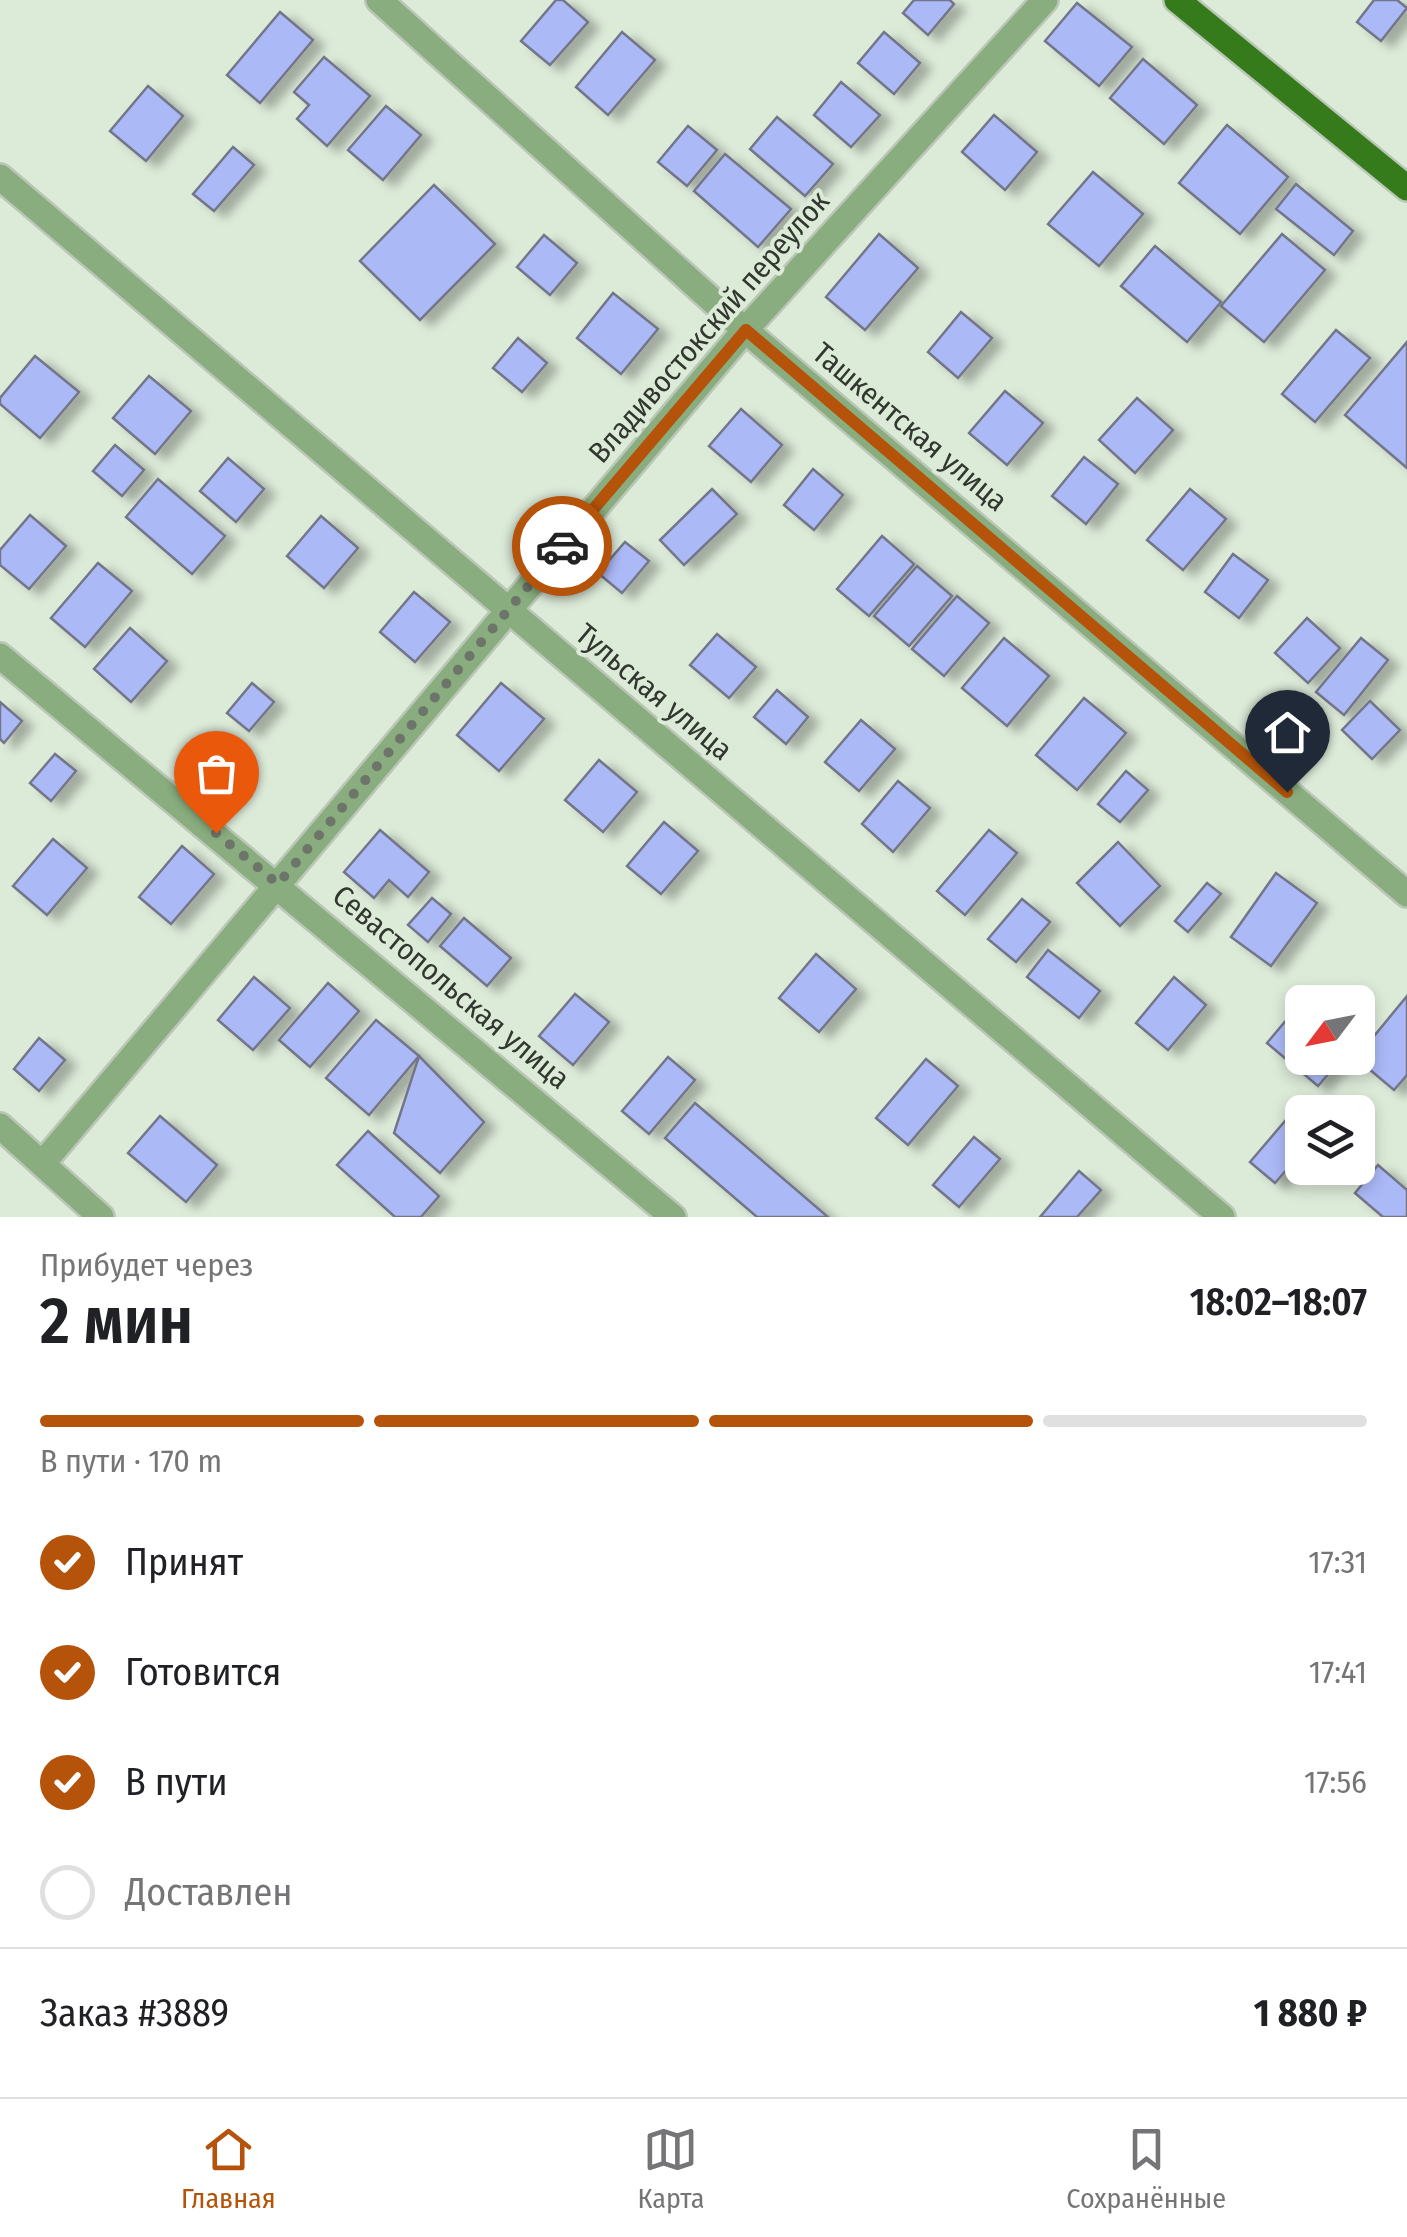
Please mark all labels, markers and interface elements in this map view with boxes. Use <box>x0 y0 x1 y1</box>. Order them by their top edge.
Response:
street label: Владивостокский переулок <box>581 184 837 470</box>
street label: Ташкентская улица <box>805 335 1015 519</box>
courier <box>512 496 612 596</box>
icon: car <box>535 519 590 574</box>
street label: Тульская улица <box>568 616 740 768</box>
pin <box>1245 690 1330 793</box>
icon: home <box>1260 705 1315 760</box>
pin <box>174 731 259 834</box>
icon: bag <box>189 746 244 801</box>
street label: Севастопольская улица <box>325 877 577 1097</box>
north arrow <box>1285 985 1375 1075</box>
map controls <box>1285 985 1375 1185</box>
button: layers <box>1285 1095 1375 1185</box>
text: Прибудет через <box>40 1246 253 1284</box>
text: 18:02–18:07 <box>1190 1279 1367 1325</box>
text: 2 мин <box>40 1282 193 1360</box>
text: В пути · 170 m <box>40 1442 222 1480</box>
icon: check <box>40 1535 95 1590</box>
text: Принят <box>125 1539 243 1585</box>
text: 17:31 <box>1308 1543 1367 1581</box>
icon: check <box>40 1645 95 1700</box>
text: Готовится <box>125 1649 281 1695</box>
text: 17:41 <box>1309 1653 1367 1691</box>
icon: check <box>40 1755 95 1810</box>
text: В пути <box>125 1759 228 1805</box>
text: 17:56 <box>1304 1763 1367 1801</box>
text: Доставлен <box>125 1869 292 1915</box>
text: Заказ #3889 <box>40 1990 229 2036</box>
text: 1 880 ₽ <box>1254 1990 1367 2036</box>
tab: Главная <box>181 2122 276 2215</box>
tab: Карта <box>638 2122 704 2215</box>
tab: Сохранённые <box>1066 2122 1226 2215</box>

